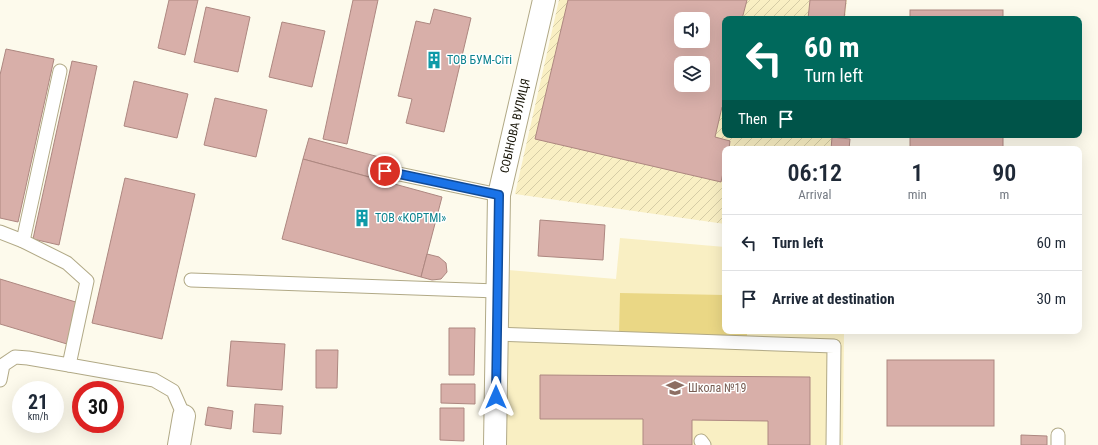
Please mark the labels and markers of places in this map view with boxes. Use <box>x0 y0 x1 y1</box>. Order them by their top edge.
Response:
building icon: ТОВ БУМ-Сіті <box>424 50 444 70</box>
place label: ТОВ БУМ-Сіті <box>447 53 512 67</box>
pin <box>368 154 402 188</box>
building icon: ТОВ «КОРТМІ» <box>352 208 372 228</box>
place label: ТОВ «КОРТМІ» <box>375 211 446 225</box>
school or university icon: Школа №19 <box>665 378 685 398</box>
place label: Школа №19 <box>688 381 747 395</box>

